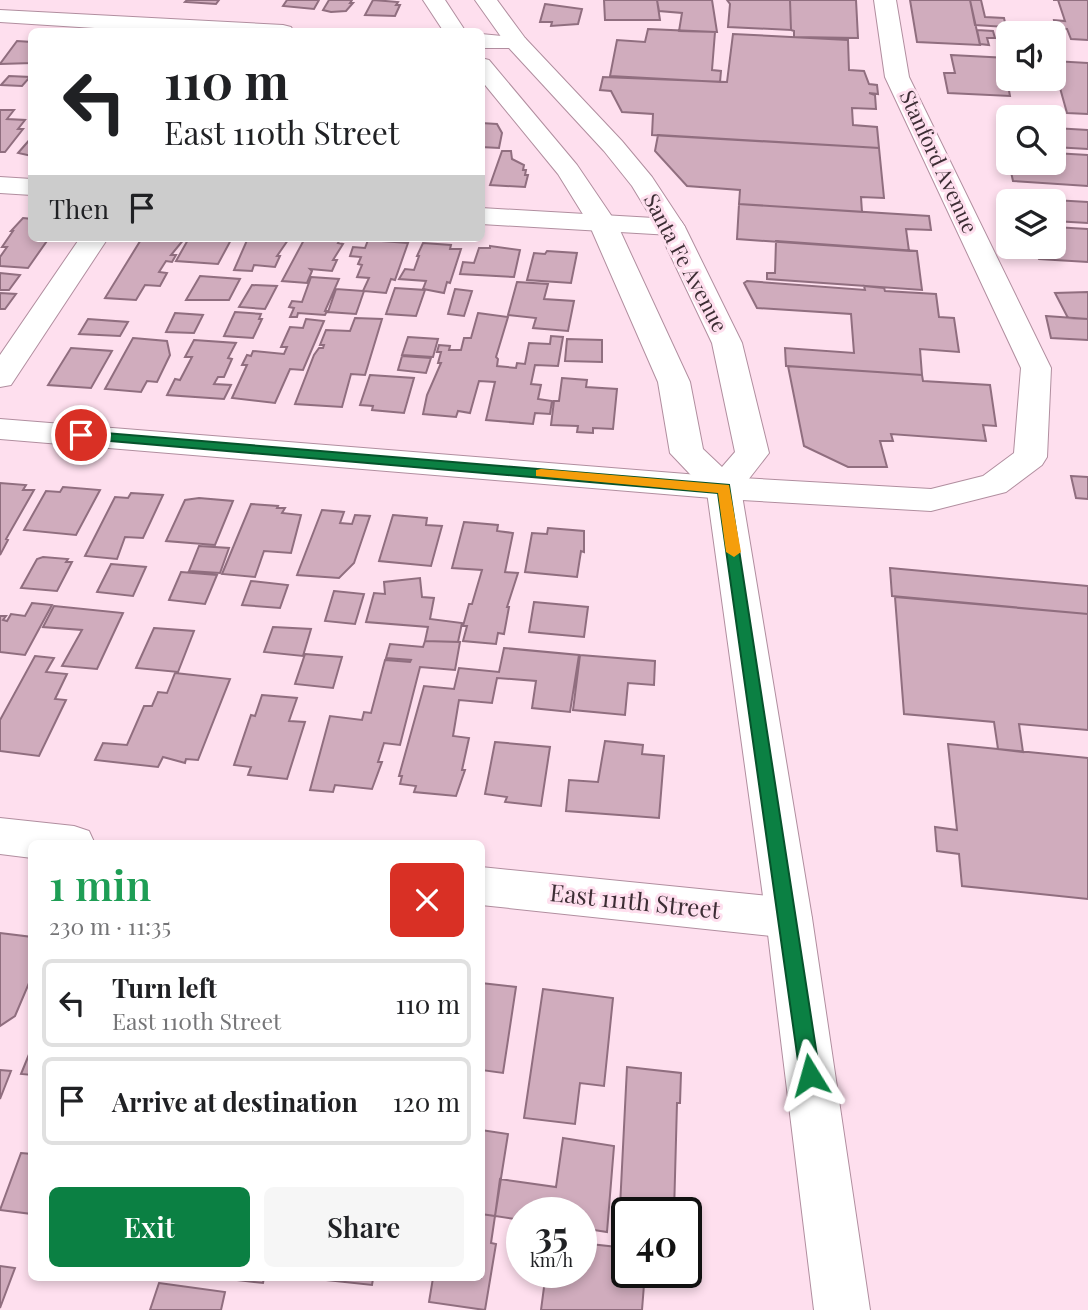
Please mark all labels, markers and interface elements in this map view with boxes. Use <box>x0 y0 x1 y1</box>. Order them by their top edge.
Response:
map controls <box>996 21 1066 259</box>
button: sound <box>996 21 1066 91</box>
text: 110 m <box>164 47 289 112</box>
icon: left <box>49 56 140 147</box>
street label: Stanford Avenue <box>894 85 985 237</box>
button: search <box>996 105 1066 175</box>
text: East 110th Street <box>164 110 399 153</box>
street label: Santa Fe Avenue <box>638 188 735 336</box>
icon: arrive <box>123 189 161 227</box>
button: layers <box>996 189 1066 259</box>
text: Then <box>49 191 109 226</box>
pin <box>51 405 111 465</box>
icon: arrive <box>62 416 100 454</box>
text: 1 min <box>49 856 151 912</box>
button: close <box>390 863 464 937</box>
street label: East 111th Street <box>548 875 722 925</box>
text: 230 m · 11:35 <box>49 910 171 941</box>
text: Turn left <box>112 970 217 1005</box>
icon: left <box>53 984 91 1022</box>
text: 110 m <box>396 986 460 1021</box>
text: East 110th Street <box>112 1005 281 1036</box>
position arrow <box>773 1038 847 1112</box>
icon: arrive <box>53 1082 91 1120</box>
text: Arrive at destination <box>112 1084 358 1119</box>
text: 120 m <box>393 1084 460 1119</box>
button: Exit <box>49 1187 250 1267</box>
button: Share <box>264 1187 464 1267</box>
speed limit sign: 40 <box>611 1197 702 1288</box>
text: 35 <box>535 1210 568 1257</box>
text: km/h <box>530 1248 573 1272</box>

